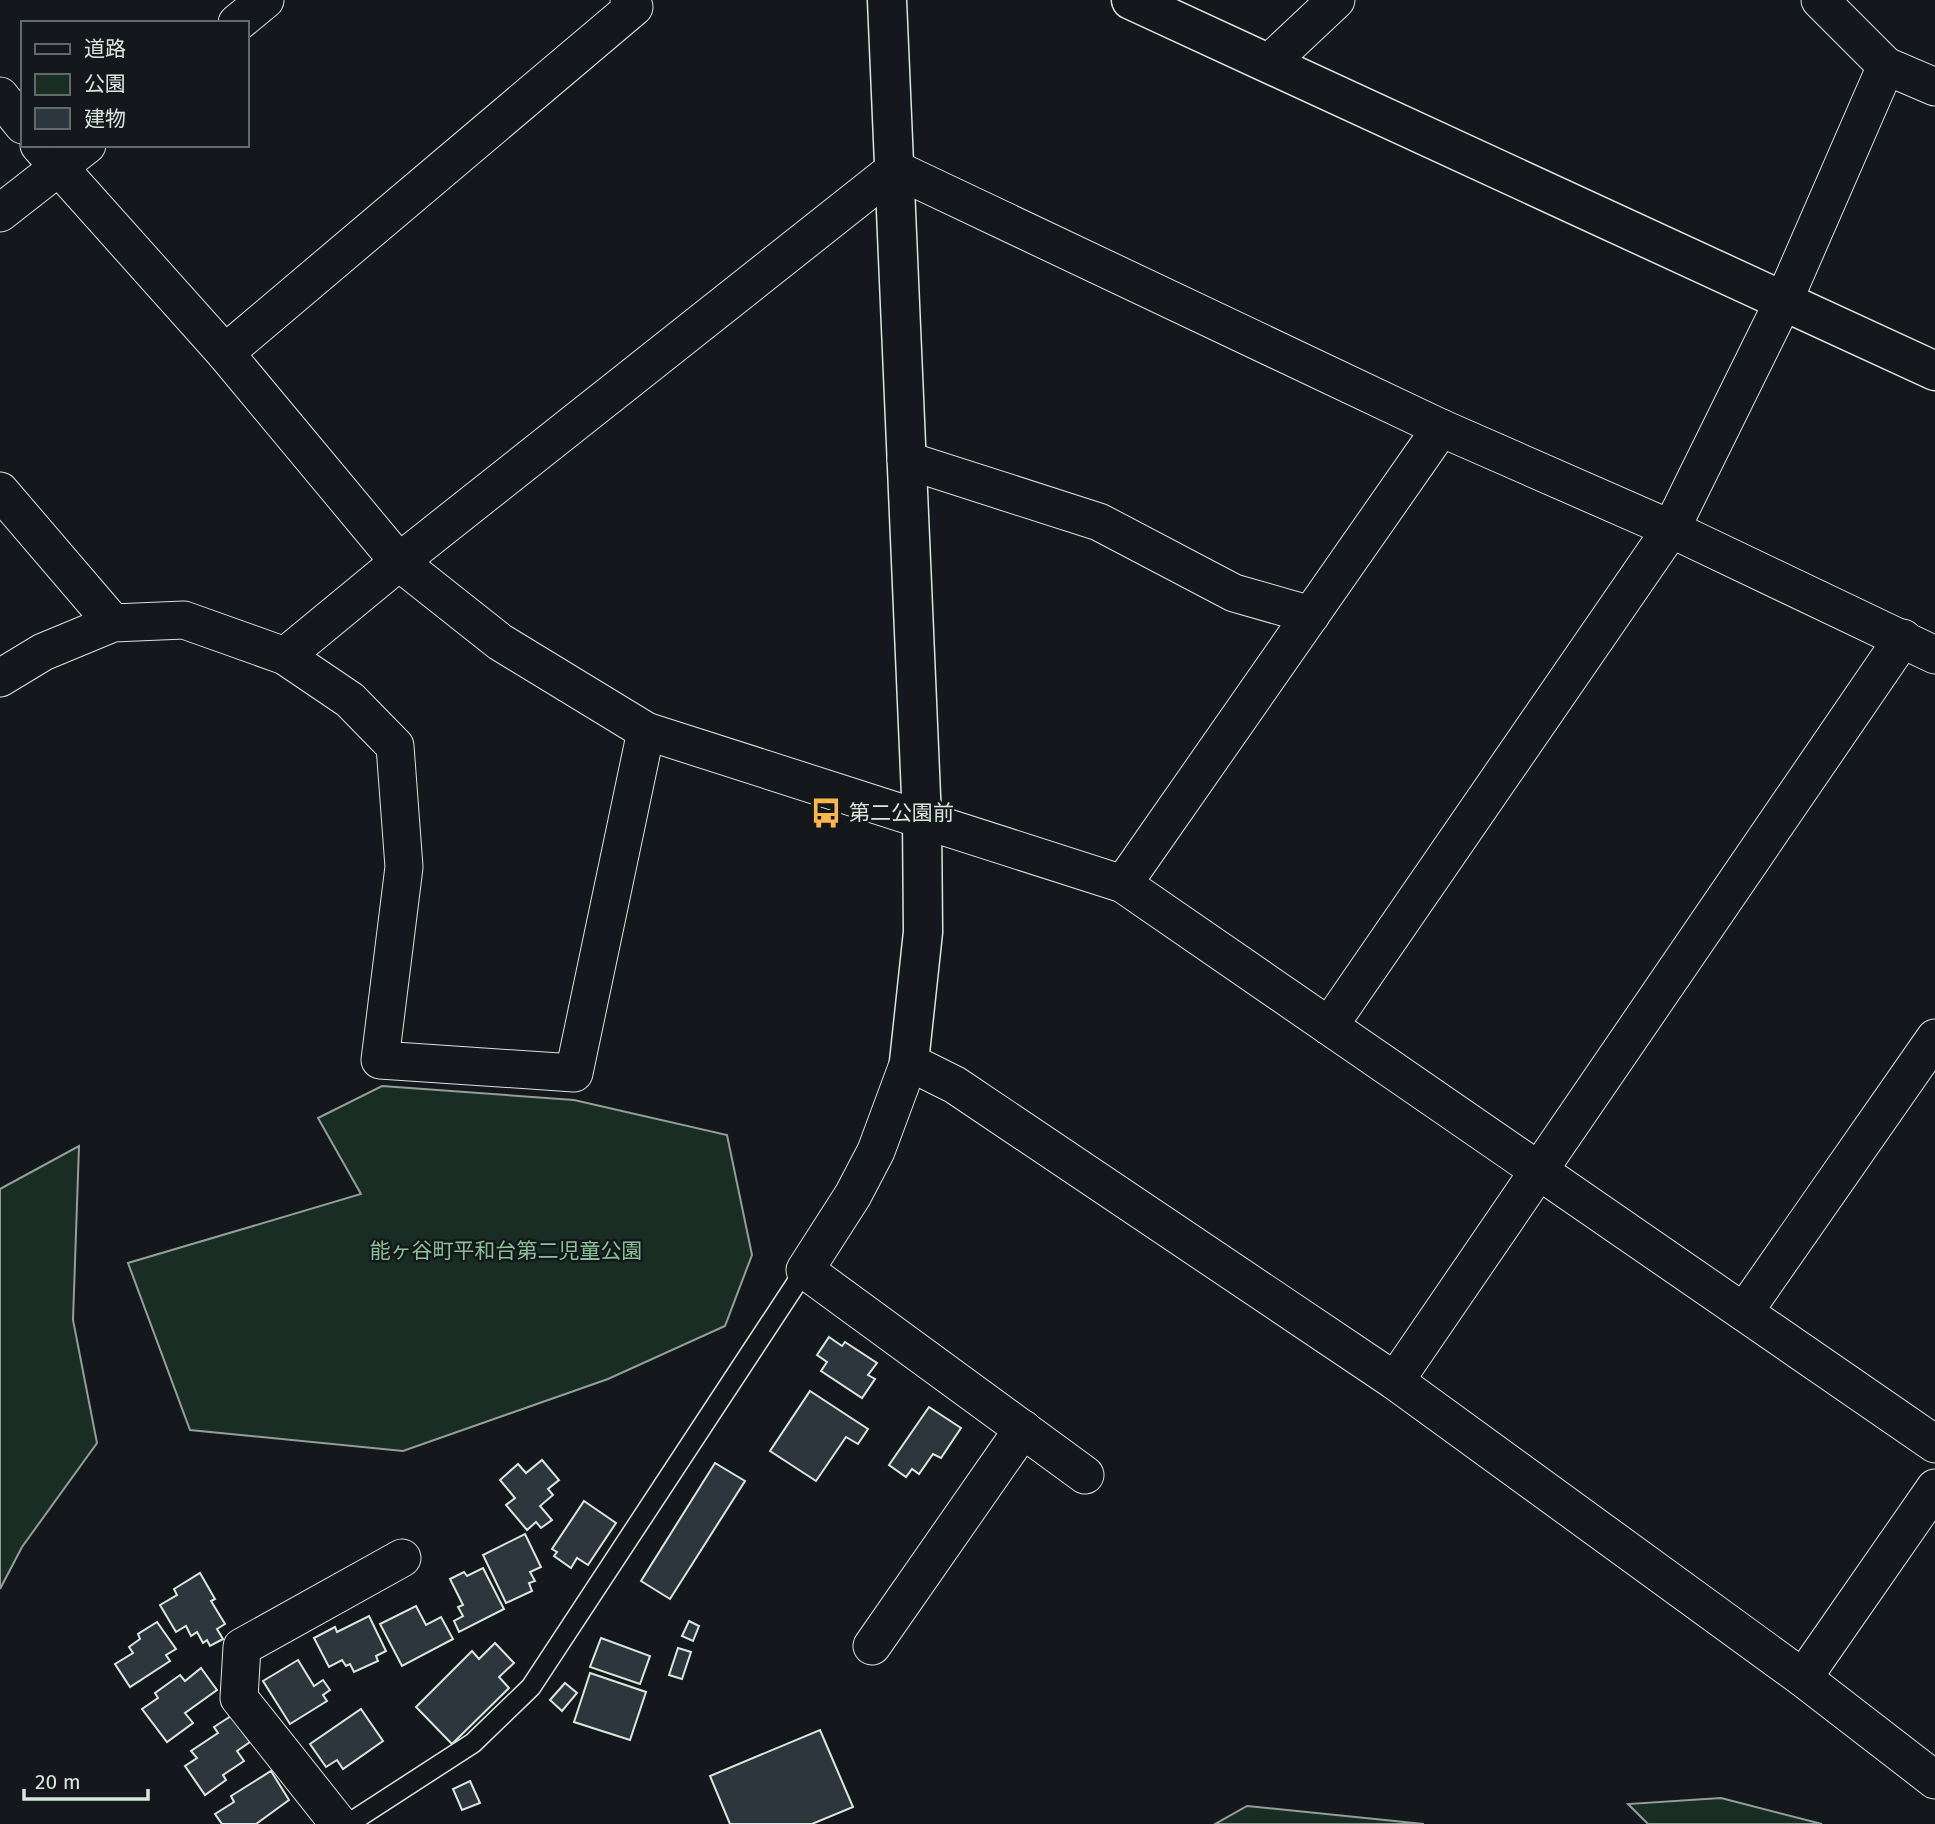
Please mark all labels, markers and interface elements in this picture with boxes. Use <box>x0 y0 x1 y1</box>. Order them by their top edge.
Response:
legend <box>21 21 248 147</box>
text: 道路 <box>84 36 126 62</box>
text: 公園 <box>84 71 126 97</box>
text: 建物 <box>84 106 126 132</box>
bus stop icon: 第二公園前 <box>809 796 843 830</box>
place label: 第二公園前 <box>849 800 954 826</box>
park label: 能ヶ谷町平和台第二児童公園 <box>370 1238 643 1264</box>
scale bar <box>24 1758 149 1802</box>
text: 20 m <box>35 1769 81 1795</box>

